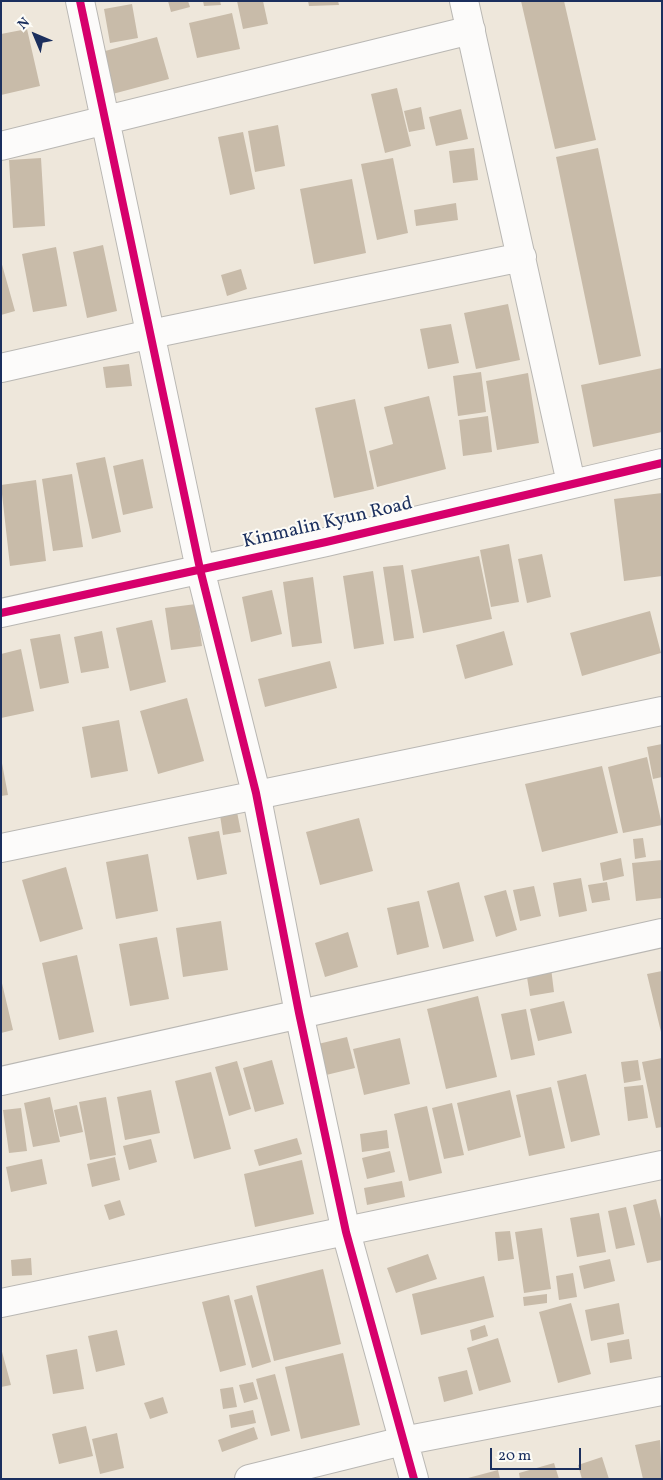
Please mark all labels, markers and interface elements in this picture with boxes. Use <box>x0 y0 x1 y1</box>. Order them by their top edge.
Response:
north arrow <box>10 10 60 60</box>
text: N <box>14 14 34 34</box>
street label: Kinmalin Kyun Road <box>241 493 415 555</box>
scale bar <box>493 1438 584 1470</box>
text: 20 m <box>498 1446 531 1467</box>

